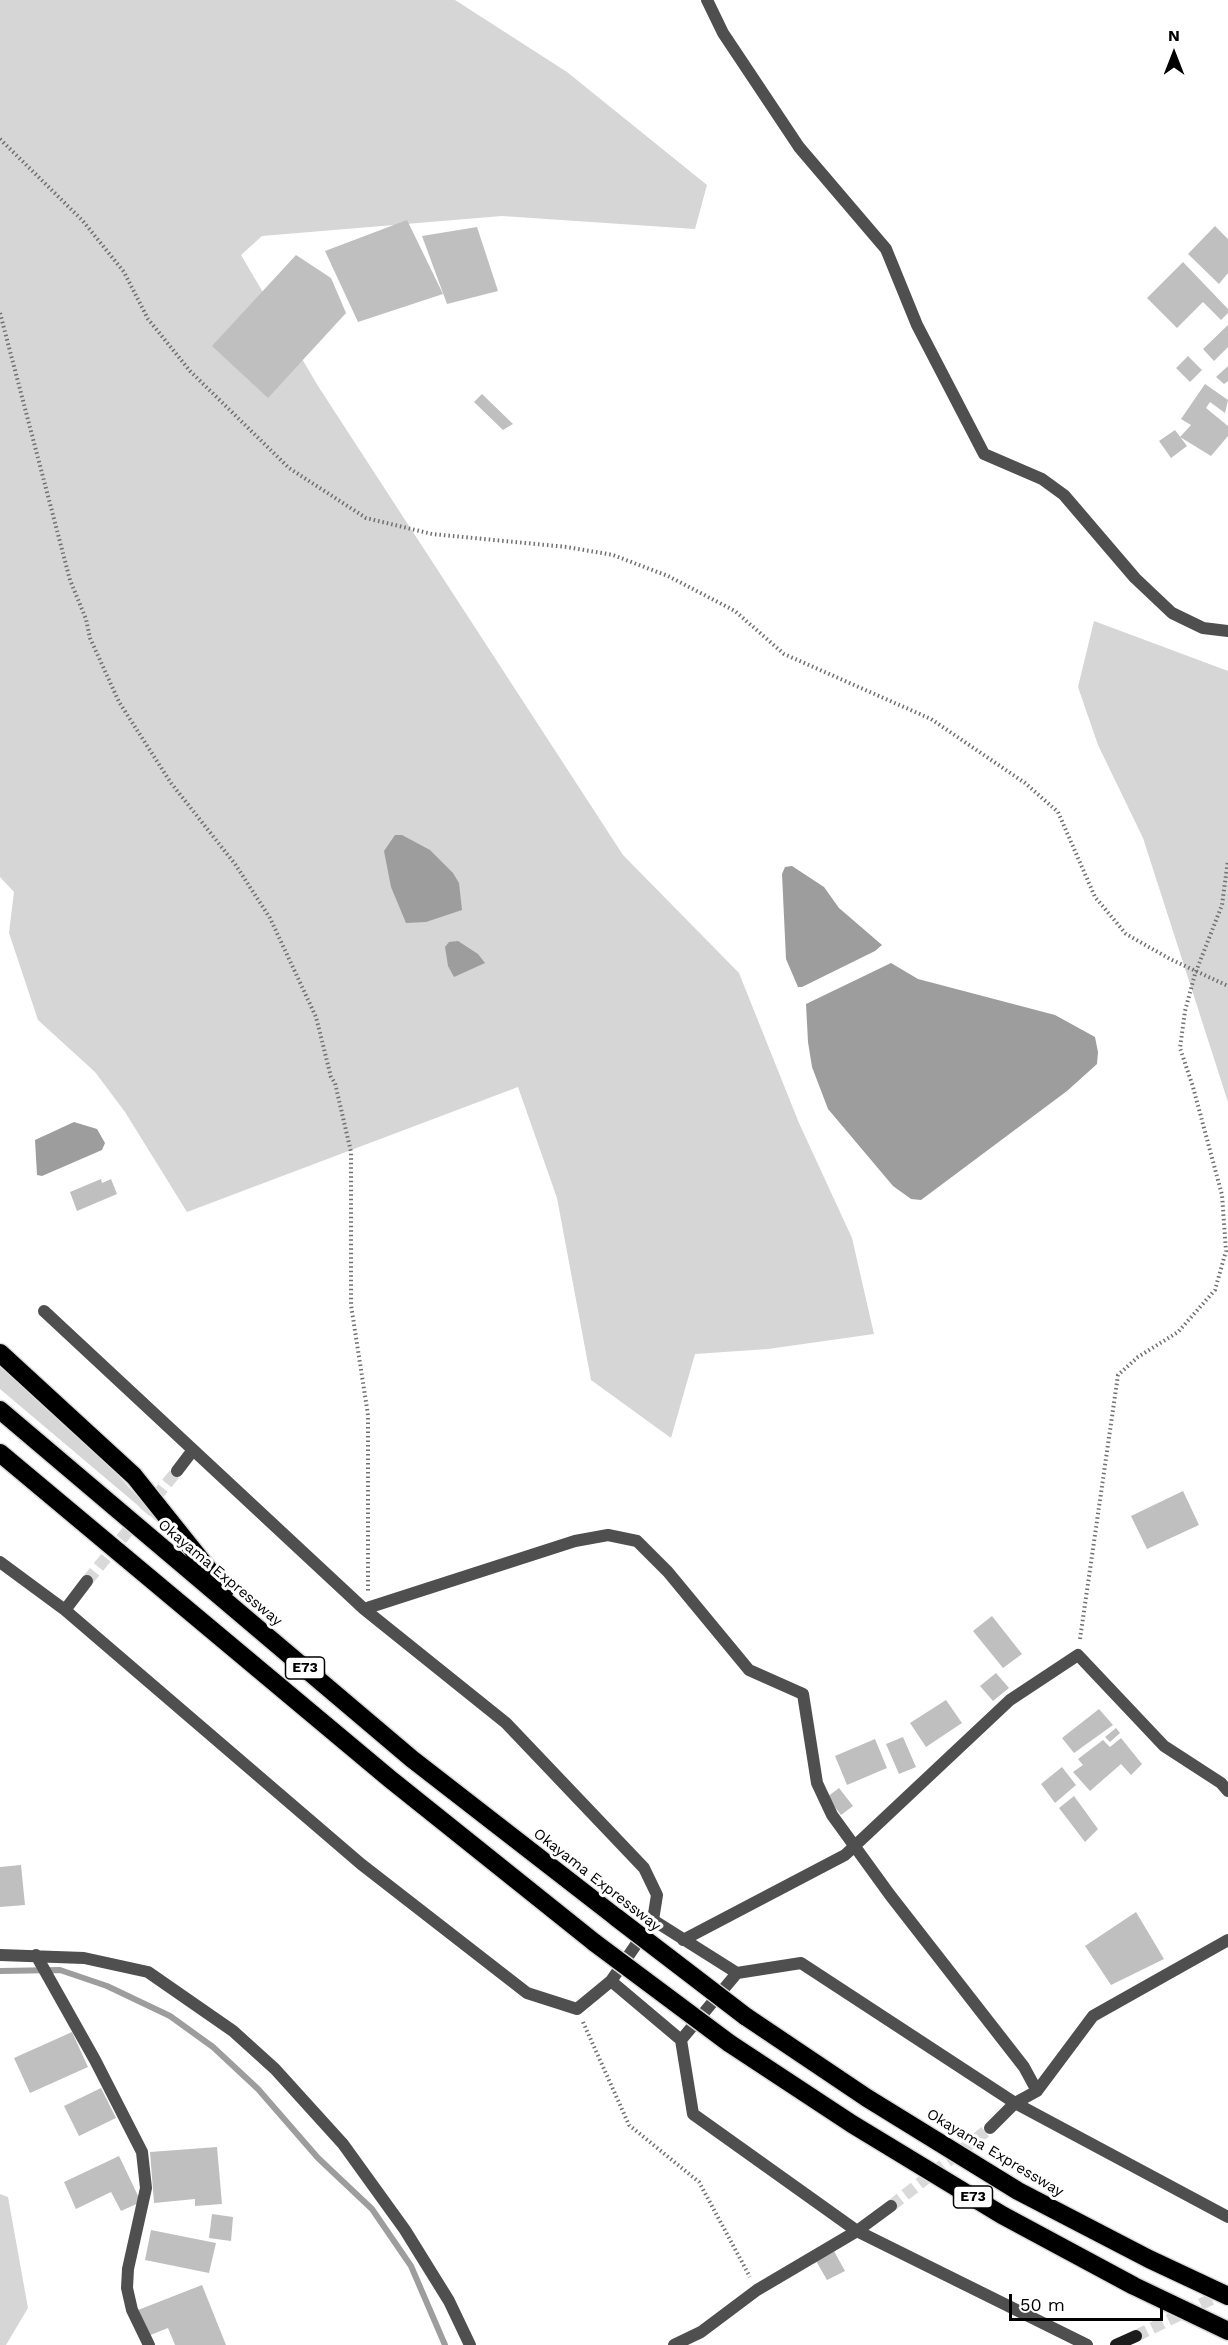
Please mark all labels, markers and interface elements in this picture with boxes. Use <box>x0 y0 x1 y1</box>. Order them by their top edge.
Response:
north arrow <box>1144 24 1204 84</box>
text: N <box>1168 26 1180 45</box>
street label: Okayama Expressway <box>154 1516 286 1630</box>
road number: E73 <box>286 1657 324 1679</box>
street label: Okayama Expressway <box>530 1825 664 1935</box>
street label: Okayama Expressway <box>923 2105 1067 2201</box>
road number: E73 <box>954 2186 992 2208</box>
scale bar <box>1012 2282 1166 2320</box>
text: 50 m <box>1020 2294 1065 2315</box>

